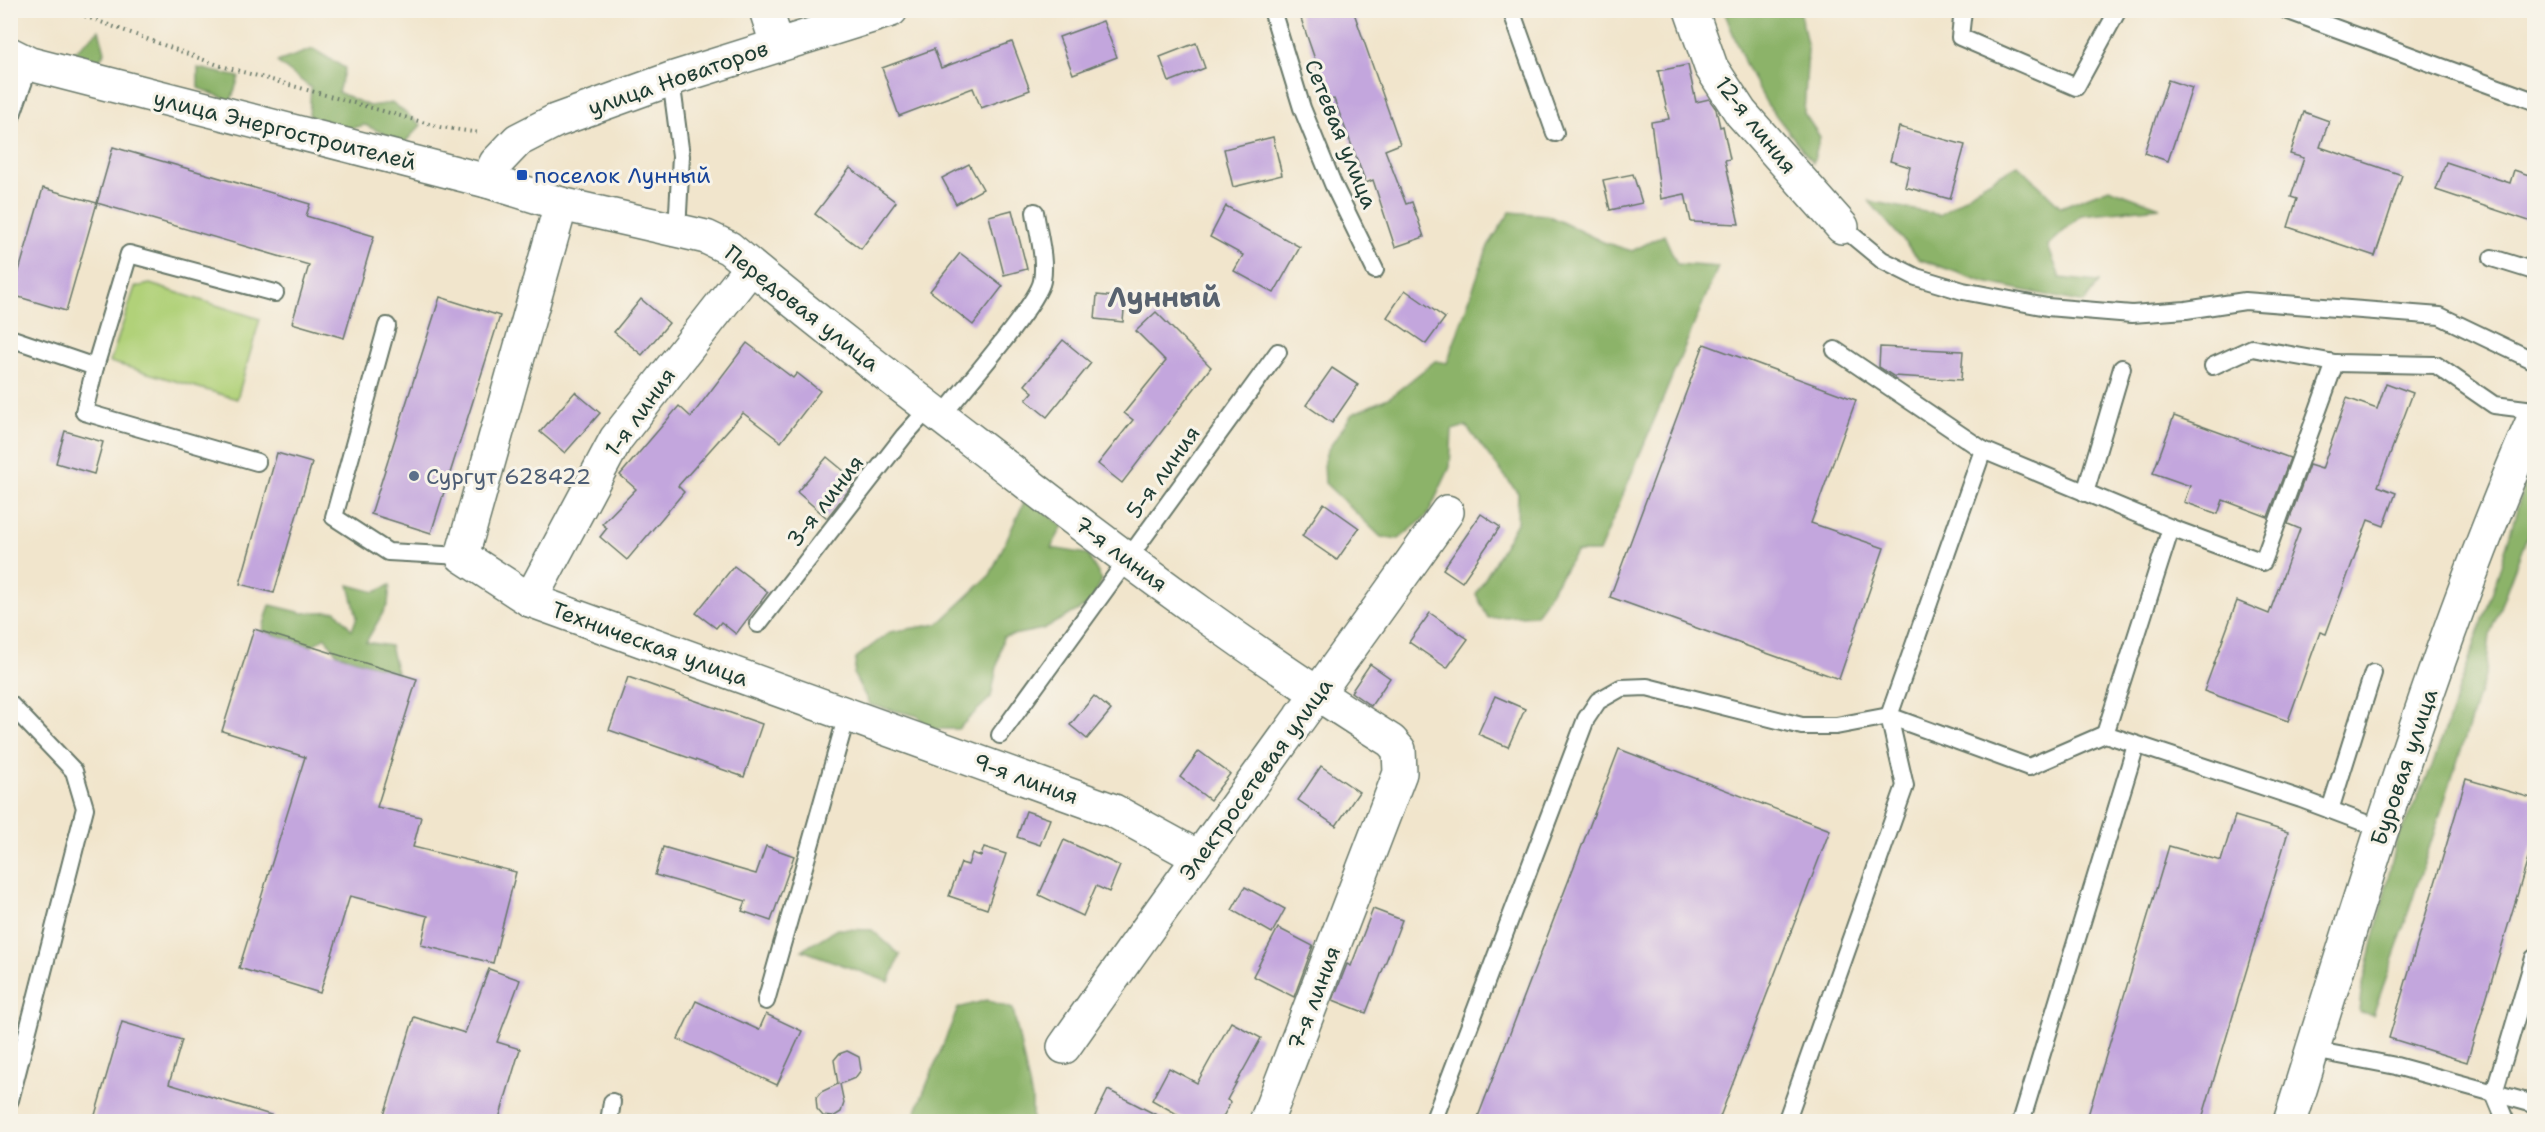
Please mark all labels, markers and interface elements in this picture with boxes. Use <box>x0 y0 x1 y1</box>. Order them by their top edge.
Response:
street label: улица Новаторов <box>584 34 772 122</box>
street label: Сетевая улица <box>1298 55 1384 213</box>
street label: 12-я линия <box>1709 70 1803 180</box>
street label: улица Энергостроителей <box>151 83 419 177</box>
place label: поселок Лунный <box>534 161 711 190</box>
marker: поселок Лунный <box>515 168 529 182</box>
street label: Передовая улица <box>719 238 886 378</box>
district label: Лунный <box>1107 278 1221 316</box>
street label: 1-я линия <box>598 362 682 462</box>
street label: 5-я линия <box>1120 420 1206 524</box>
street label: 3-я линия <box>780 449 870 553</box>
place label: Сургут 628422 <box>426 462 591 491</box>
marker: Сургут 628422 <box>407 469 421 483</box>
street label: 7-я линия <box>1069 510 1173 598</box>
street label: Техническая улица <box>548 595 753 693</box>
street label: Электросетевая улица <box>1173 672 1339 886</box>
street label: Буровая улица <box>2364 685 2444 849</box>
street label: 9-я линия <box>970 747 1082 811</box>
street label: 7-я линия <box>1281 942 1347 1054</box>

